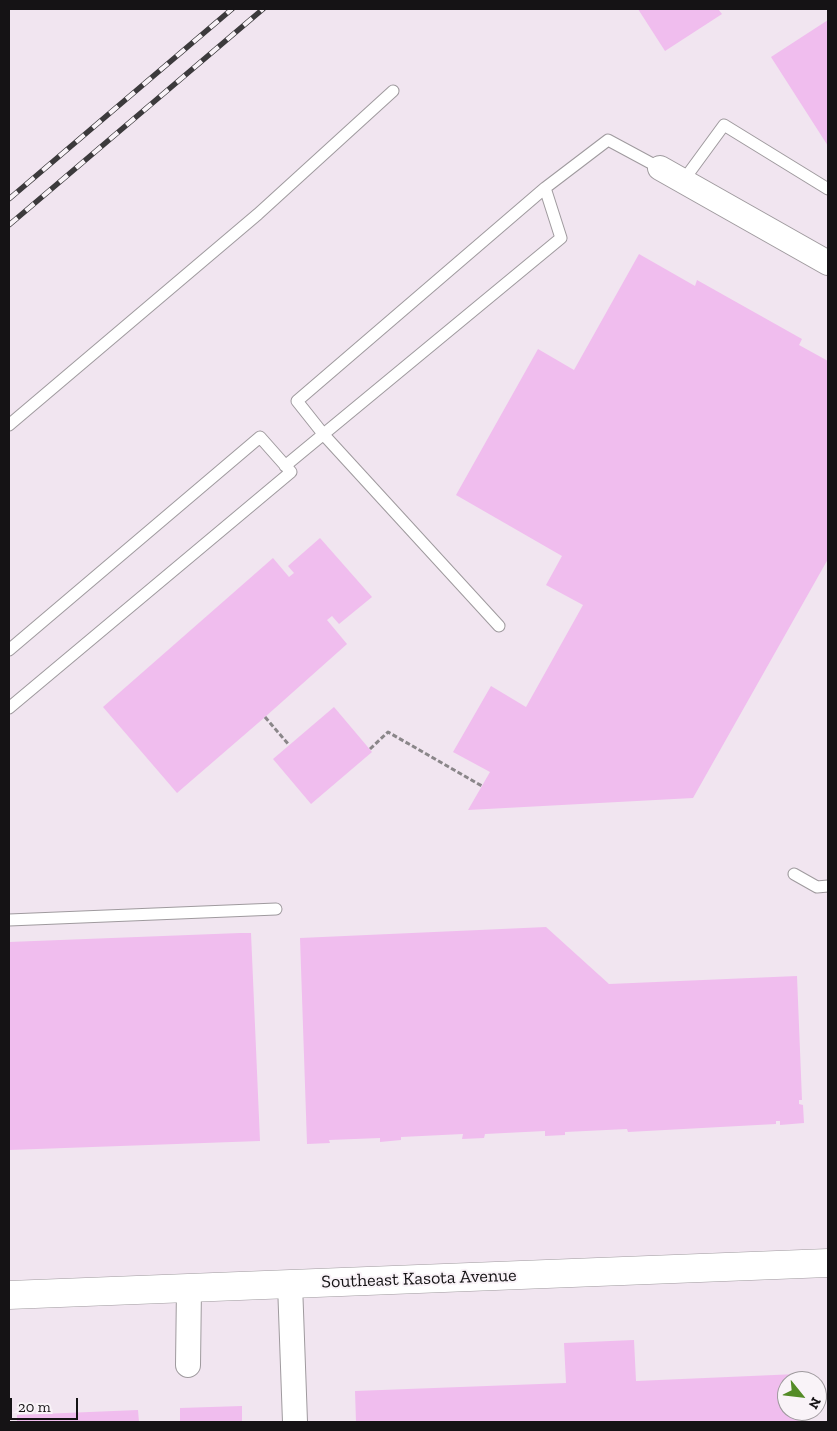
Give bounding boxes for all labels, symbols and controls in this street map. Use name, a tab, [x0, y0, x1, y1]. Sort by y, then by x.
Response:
street label: Southeast Kasota Avenue	[321, 1265, 517, 1293]
north arrow	[777, 1371, 827, 1421]
scale bar	[12, 1388, 80, 1420]
text: N	[805, 1394, 825, 1412]
text: 20 m	[18, 1398, 51, 1416]

